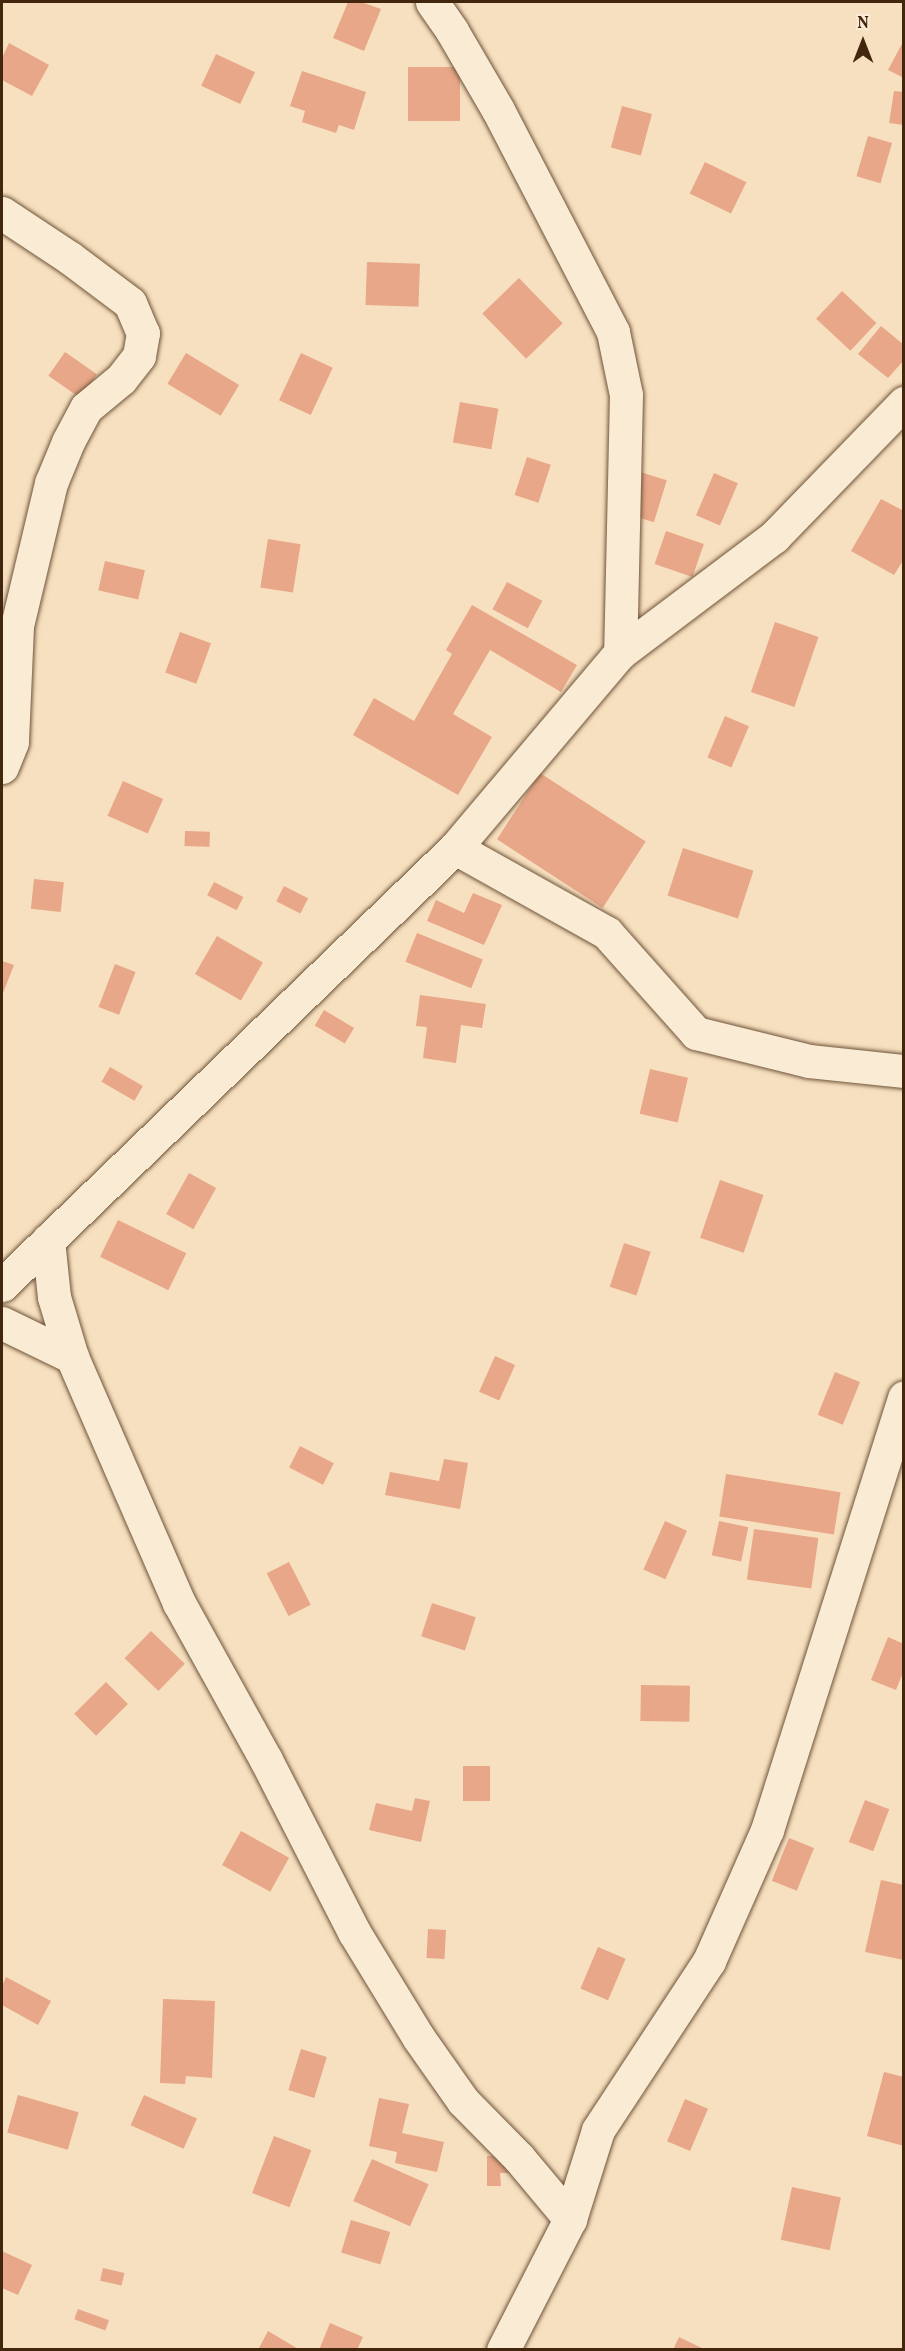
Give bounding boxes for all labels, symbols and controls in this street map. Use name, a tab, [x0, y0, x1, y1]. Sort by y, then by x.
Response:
north arrow	[833, 12, 893, 72]
text: N	[857, 13, 869, 35]

